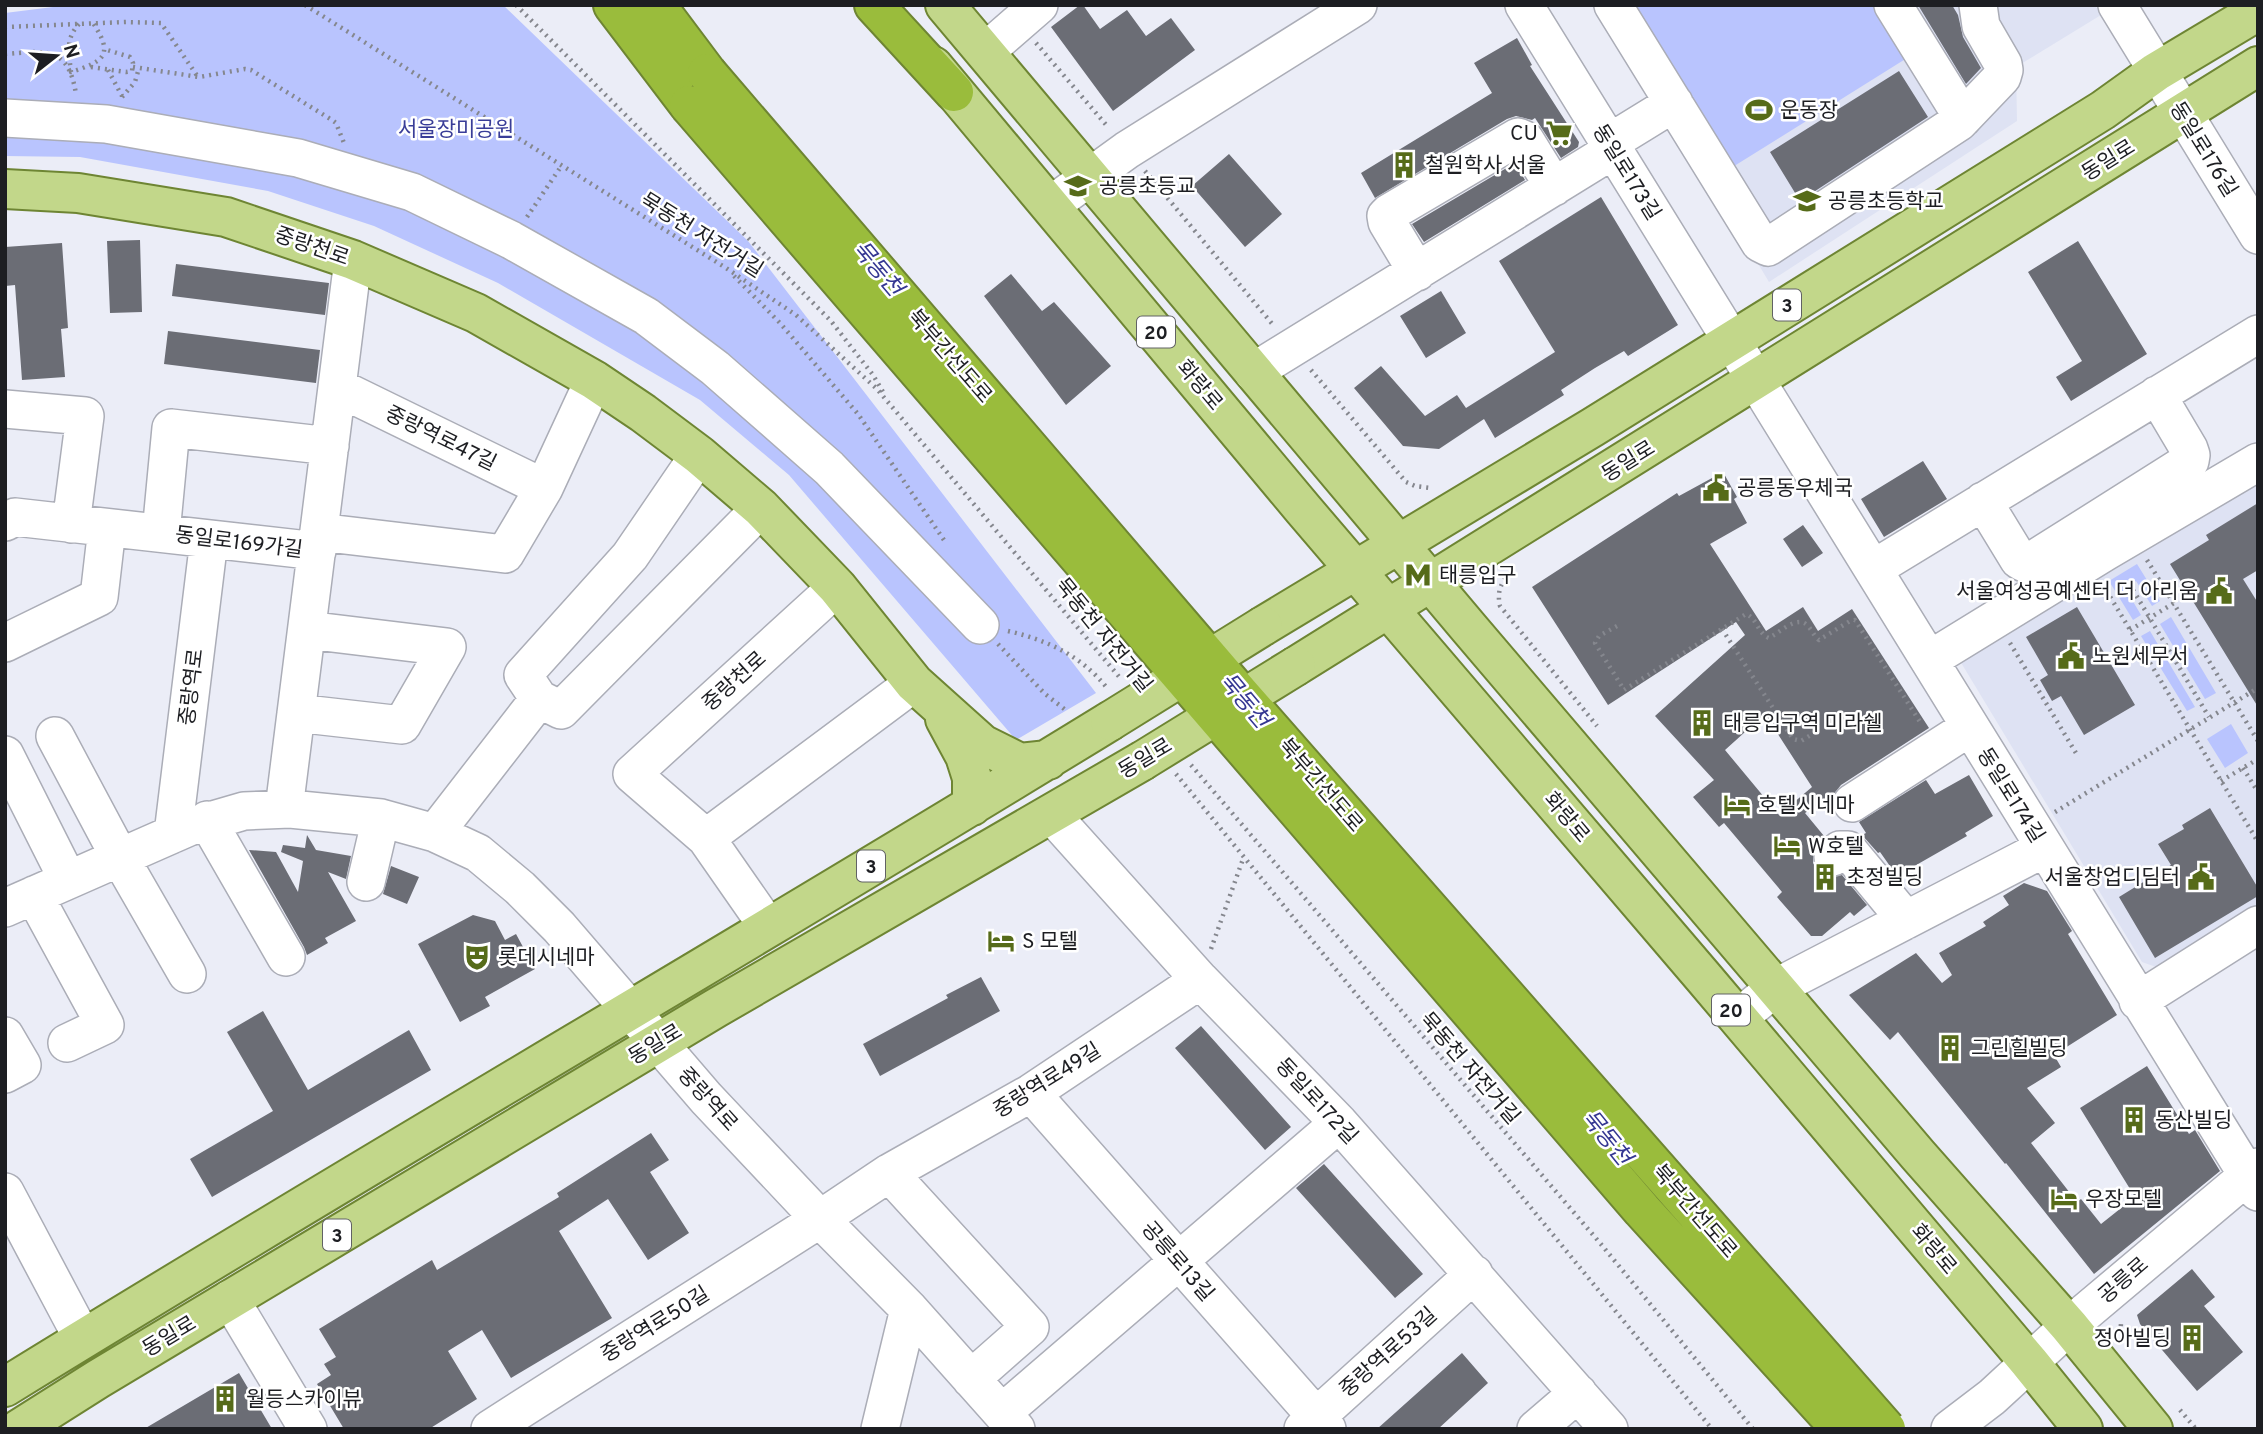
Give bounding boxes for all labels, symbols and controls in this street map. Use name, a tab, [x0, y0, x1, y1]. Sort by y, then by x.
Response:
north arrow	[21, 21, 91, 91]
text: N	[57, 42, 84, 62]
sports icon: 운동장	[1744, 95, 1774, 125]
street label: 동일로176길	[2163, 97, 2243, 203]
place label: 운동장	[1780, 98, 1838, 125]
park label: 서울장미공원	[398, 117, 514, 144]
supermarket icon: CU	[1544, 118, 1574, 148]
street label: 동일로173길	[1586, 120, 1666, 226]
place label: CU	[1510, 121, 1538, 148]
street label: 동일로	[2077, 134, 2141, 188]
building icon: 철원학사 서울	[1389, 150, 1419, 180]
place label: 철원학사 서울	[1425, 153, 1546, 180]
school or university icon: 공릉초등교	[1063, 171, 1093, 201]
place label: 공릉초등교	[1099, 174, 1196, 201]
school or university icon: 공릉초등학교	[1792, 186, 1822, 216]
street label: 묵동천 자전거길	[635, 188, 768, 285]
place label: 공릉초등학교	[1828, 189, 1944, 216]
street label: 중랑천로	[271, 222, 352, 273]
water label: 묵동천	[845, 236, 909, 305]
road number: 3	[1773, 290, 1801, 320]
street label: 북부간선도로	[901, 304, 997, 410]
road number: 20	[1137, 316, 1175, 348]
street label: 화랑로	[1170, 355, 1228, 417]
street label: 중랑역로47길	[380, 401, 500, 478]
street label: 동일로	[1597, 435, 1661, 489]
public building icon: 공릉동우체국	[1701, 473, 1731, 503]
place label: 공릉동우체국	[1737, 476, 1853, 503]
street label: 동일로169가길	[173, 522, 304, 565]
metro station icon: 태릉입구	[1403, 560, 1433, 590]
place label: 태릉입구	[1439, 563, 1516, 590]
street label: 묵동천 자전거길	[1048, 573, 1157, 699]
public building icon: 서울여성공예센터 더 아리움	[2204, 576, 2234, 606]
place label: 서울여성공예센터 더 아리움	[1956, 579, 2198, 606]
public building icon: 노원세무서	[2056, 641, 2086, 671]
place label: 노원세무서	[2092, 644, 2189, 671]
street label: 중랑천로	[697, 646, 773, 718]
street label: 중랑역로	[174, 647, 211, 727]
water label: 묵동천	[1212, 668, 1276, 737]
building icon: 태릉입구역 미라쉘	[1687, 708, 1717, 738]
place label: 태릉입구역 미라쉘	[1723, 711, 1883, 738]
street label: 동일로	[1114, 733, 1178, 786]
street label: 북부간선도로	[1272, 733, 1368, 839]
street label: 동일로174길	[1970, 743, 2050, 848]
street label: 화랑로	[1537, 787, 1595, 849]
hotel icon: 호텔시네마	[1722, 790, 1752, 820]
place label: 호텔시네마	[1758, 793, 1855, 820]
hotel icon: W호텔	[1772, 831, 1802, 861]
place label: W호텔	[1808, 834, 1864, 861]
road number: 3	[857, 850, 885, 881]
building icon: 초정빌딩	[1810, 862, 1840, 892]
public building icon: 서울창업디딤터	[2186, 862, 2216, 892]
place label: 초정빌딩	[1846, 865, 1923, 892]
place label: 서울창업디딤터	[2045, 865, 2180, 892]
hotel icon: S 모텔	[986, 926, 1016, 956]
place label: S 모텔	[1022, 929, 1078, 956]
theatre icon: 롯데시네마	[462, 942, 492, 972]
place label: 롯데시네마	[498, 945, 595, 972]
road number: 20	[1712, 994, 1750, 1026]
street label: 묵동천 자전거길	[1413, 1007, 1525, 1131]
street label: 동일로	[624, 1019, 688, 1072]
building icon: 그린힐빌딩	[1935, 1033, 1965, 1063]
place label: 그린힐빌딩	[1971, 1036, 2068, 1063]
street label: 중랑역로49길	[989, 1038, 1107, 1125]
street label: 동일로172길	[1269, 1053, 1363, 1151]
street label: 중랑역로	[671, 1062, 743, 1138]
water label: 묵동천	[1574, 1105, 1638, 1175]
building icon: 동산빌딩	[2119, 1105, 2149, 1135]
place label: 동산빌딩	[2155, 1108, 2232, 1135]
street label: 북부간선도로	[1646, 1159, 1742, 1265]
hotel icon: 우장모텔	[2049, 1184, 2079, 1214]
place label: 우장모텔	[2085, 1187, 2162, 1214]
street label: 공릉로13길	[1135, 1216, 1219, 1308]
road number: 3	[323, 1219, 351, 1250]
street label: 화랑로	[1904, 1219, 1962, 1281]
street label: 공릉로	[2093, 1252, 2155, 1310]
street label: 중랑역로50길	[596, 1281, 715, 1369]
street label: 중랑역로53길	[1335, 1302, 1443, 1404]
street label: 동일로	[138, 1311, 202, 1364]
building icon: 정아빌딩	[2177, 1323, 2207, 1353]
place label: 정아빌딩	[2094, 1326, 2171, 1353]
building icon: 월등스카이뷰	[210, 1384, 240, 1414]
place label: 월등스카이뷰	[246, 1387, 362, 1414]

